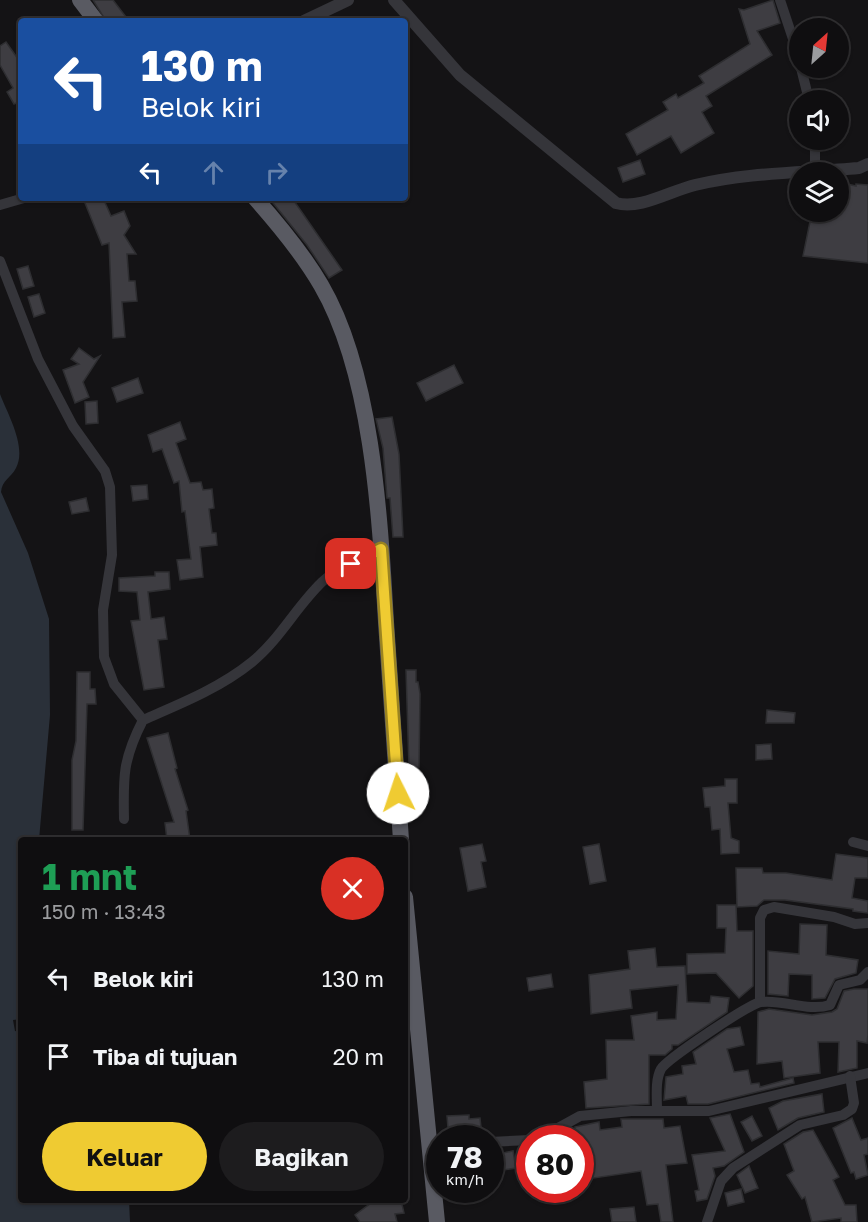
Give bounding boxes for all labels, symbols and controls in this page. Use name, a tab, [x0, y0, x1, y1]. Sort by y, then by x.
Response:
north arrow	[789, 18, 849, 78]
map controls	[789, 18, 849, 222]
text: 130 m	[141, 40, 263, 90]
icon: left	[42, 42, 120, 120]
button: sound	[789, 90, 849, 150]
text: Belok kiri	[141, 91, 262, 123]
icon: left	[134, 156, 167, 189]
icon: ahead	[197, 156, 230, 189]
icon: right	[260, 156, 293, 189]
button: layers	[789, 162, 849, 222]
pin	[325, 538, 376, 589]
icon: arrive	[334, 547, 367, 580]
position arrow	[366, 761, 430, 825]
text: 1 mnt	[42, 855, 137, 898]
button: close	[321, 857, 384, 920]
text: 150 m · 13:43	[42, 899, 166, 923]
icon: left	[42, 962, 75, 995]
text: Belok kiri	[93, 965, 194, 992]
text: 130 m	[322, 965, 384, 992]
icon: arrive	[42, 1040, 75, 1073]
text: Tiba di tujuan	[93, 1043, 237, 1070]
text: 20 m	[333, 1043, 384, 1070]
button: Keluar	[42, 1122, 207, 1191]
button: Bagikan	[219, 1122, 384, 1191]
speed limit sign: 80	[516, 1125, 594, 1203]
text: 78	[447, 1139, 483, 1175]
text: km/h	[446, 1170, 484, 1188]

